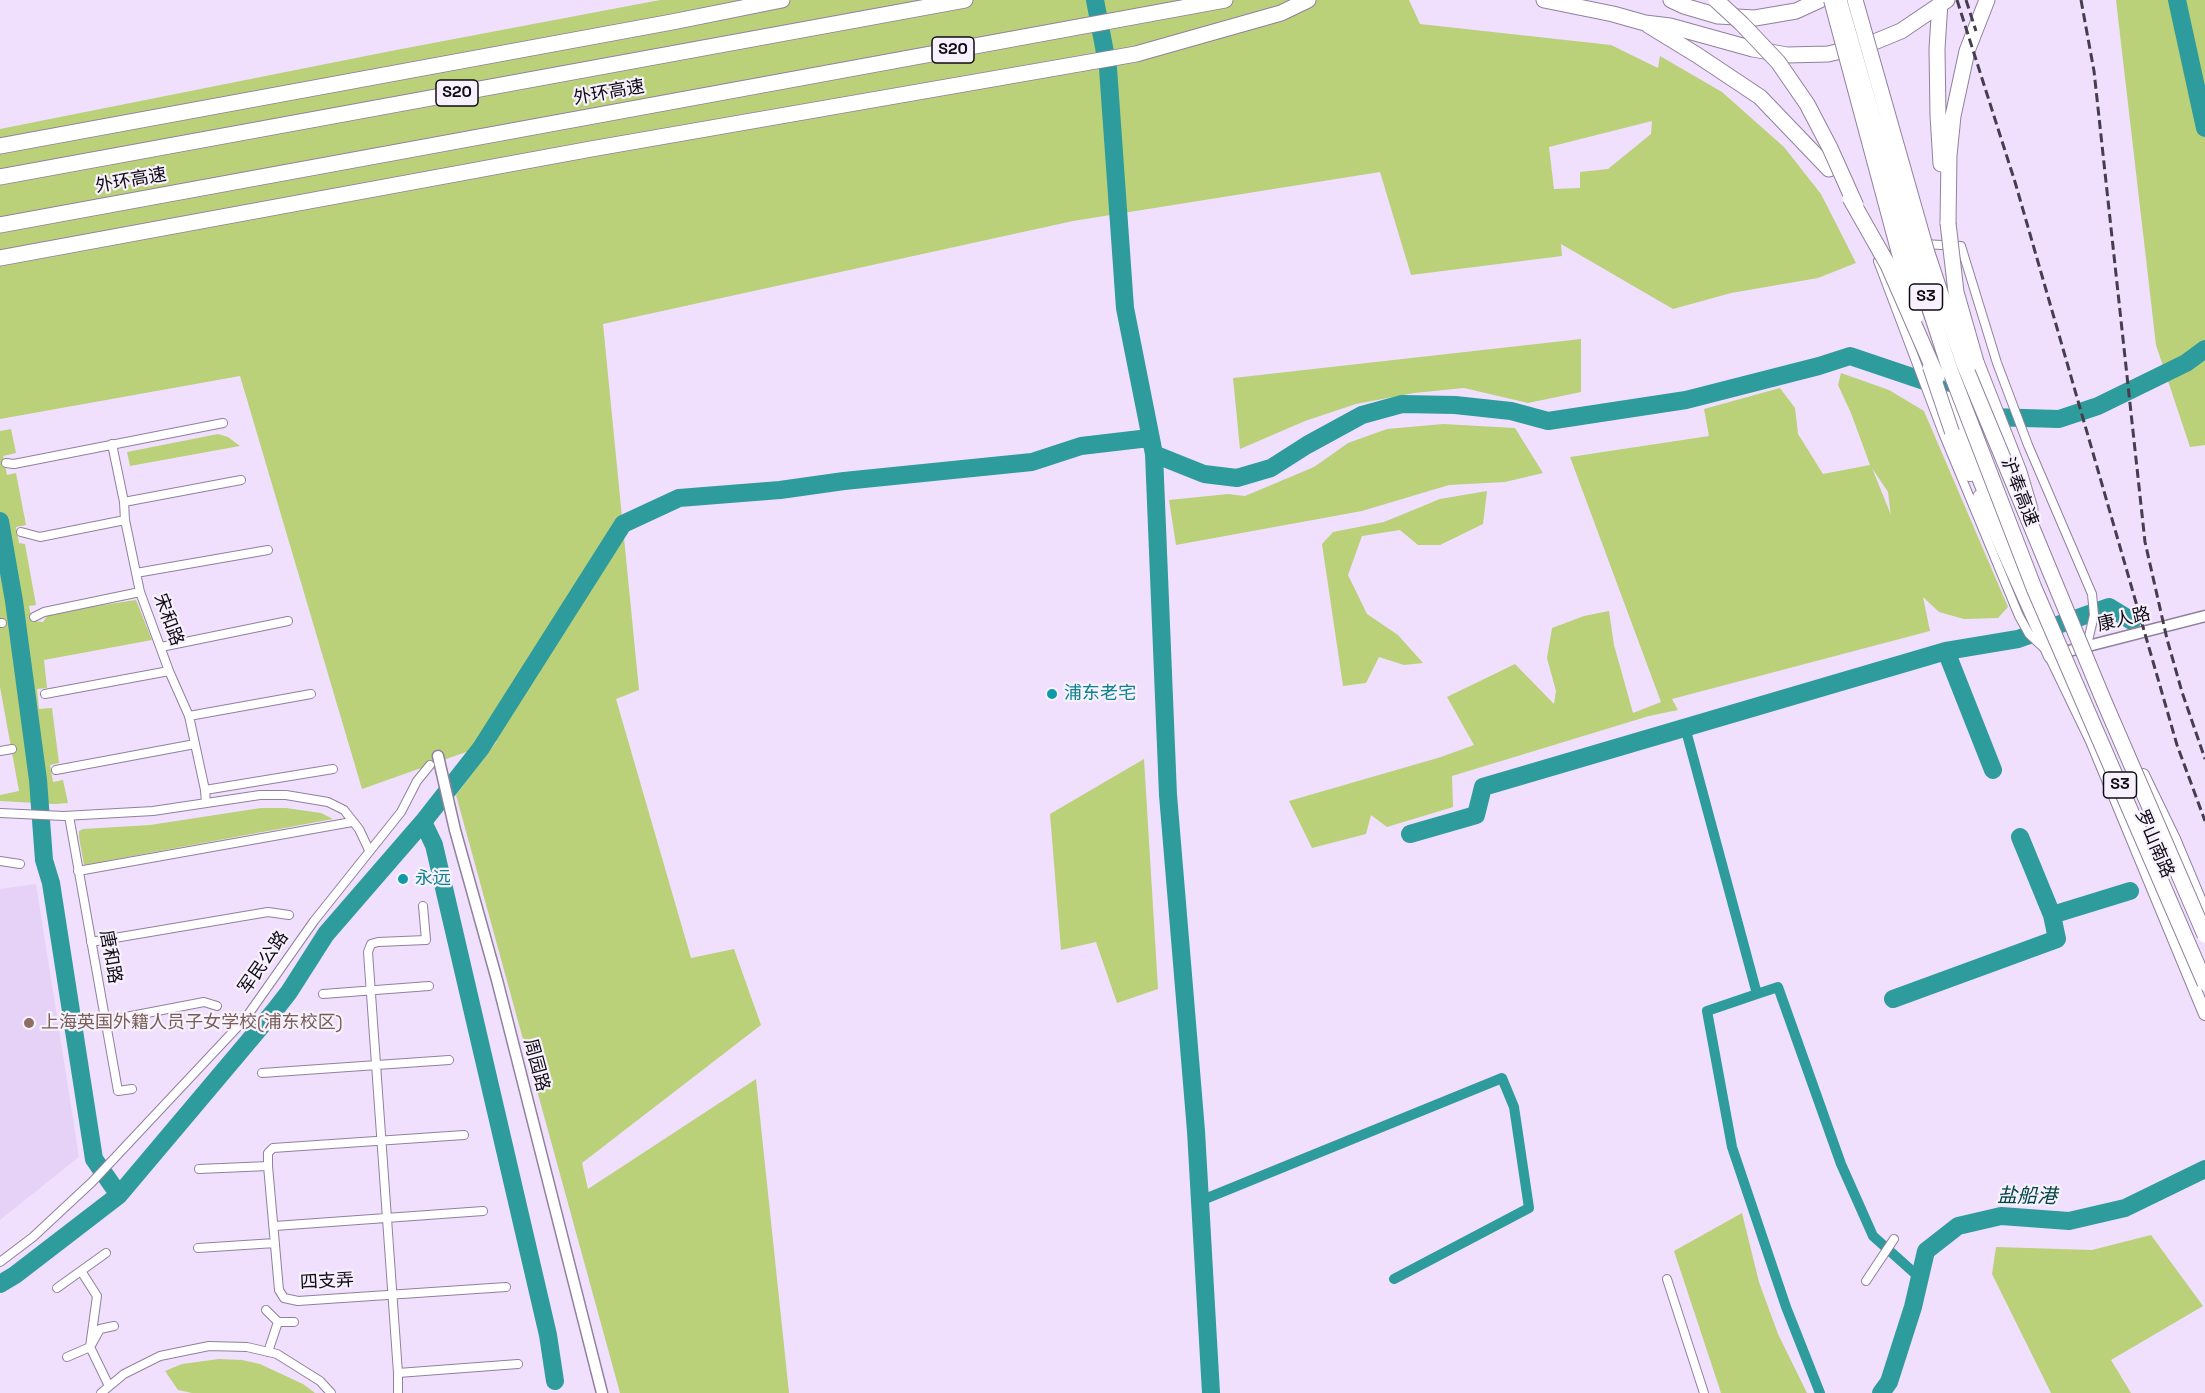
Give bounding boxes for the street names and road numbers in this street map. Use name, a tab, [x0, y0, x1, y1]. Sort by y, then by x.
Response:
road number: S20	[932, 37, 974, 63]
street label: 外环高速	[572, 76, 646, 110]
road number: S20	[436, 80, 478, 106]
street label: 外环高速	[94, 164, 168, 198]
road number: S3	[1910, 284, 1942, 310]
street label: 沪奉高速	[1996, 455, 2042, 529]
street label: 宋和路	[149, 591, 187, 649]
street label: 康人路	[2095, 603, 2153, 637]
road number: S3	[2104, 772, 2136, 798]
street label: 罗山南路	[2130, 807, 2178, 881]
street label: 军民公路	[235, 927, 293, 999]
street label: 唐和路	[95, 929, 125, 985]
street label: 周园路	[519, 1036, 553, 1094]
street label: 四支弄	[299, 1270, 355, 1294]

